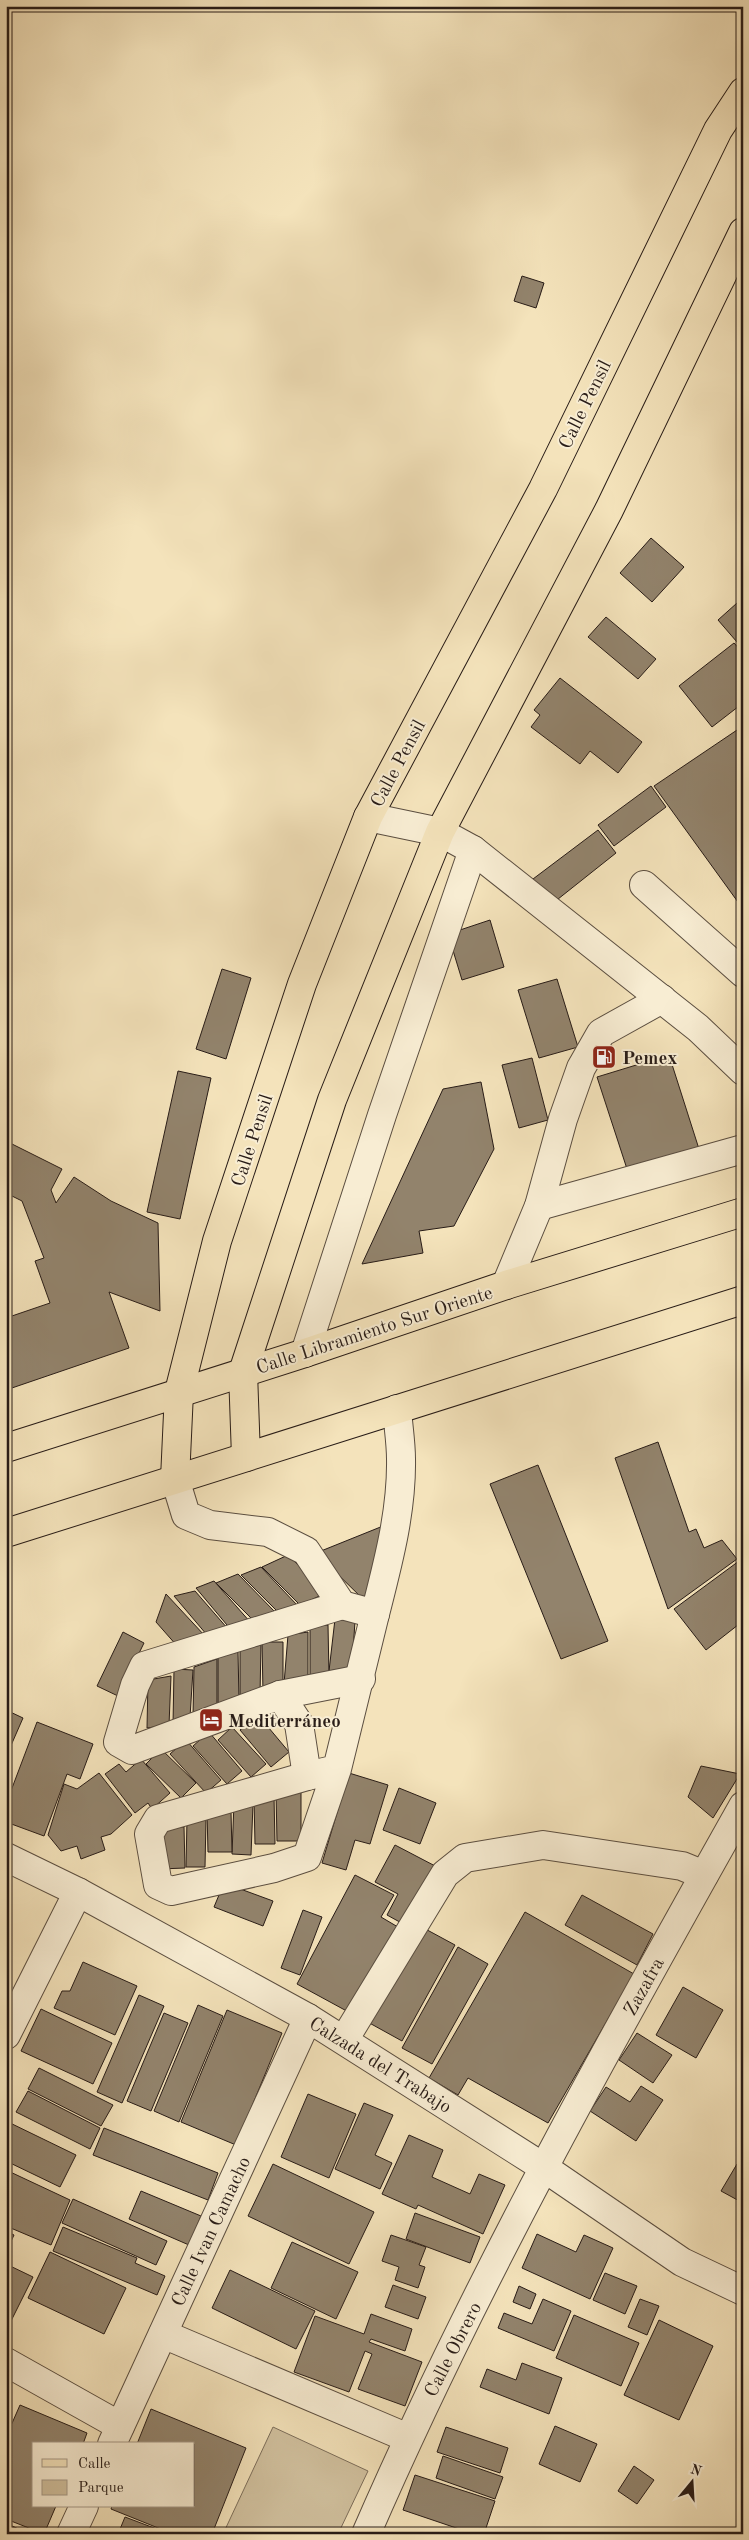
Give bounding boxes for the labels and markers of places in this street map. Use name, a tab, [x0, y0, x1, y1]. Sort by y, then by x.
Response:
fuel station icon: Pemex	[591, 1044, 617, 1070]
place label: Pemex	[622, 1050, 677, 1069]
hotel icon: Mediterráneo	[198, 1707, 224, 1733]
place label: Mediterráneo	[228, 1713, 341, 1732]

